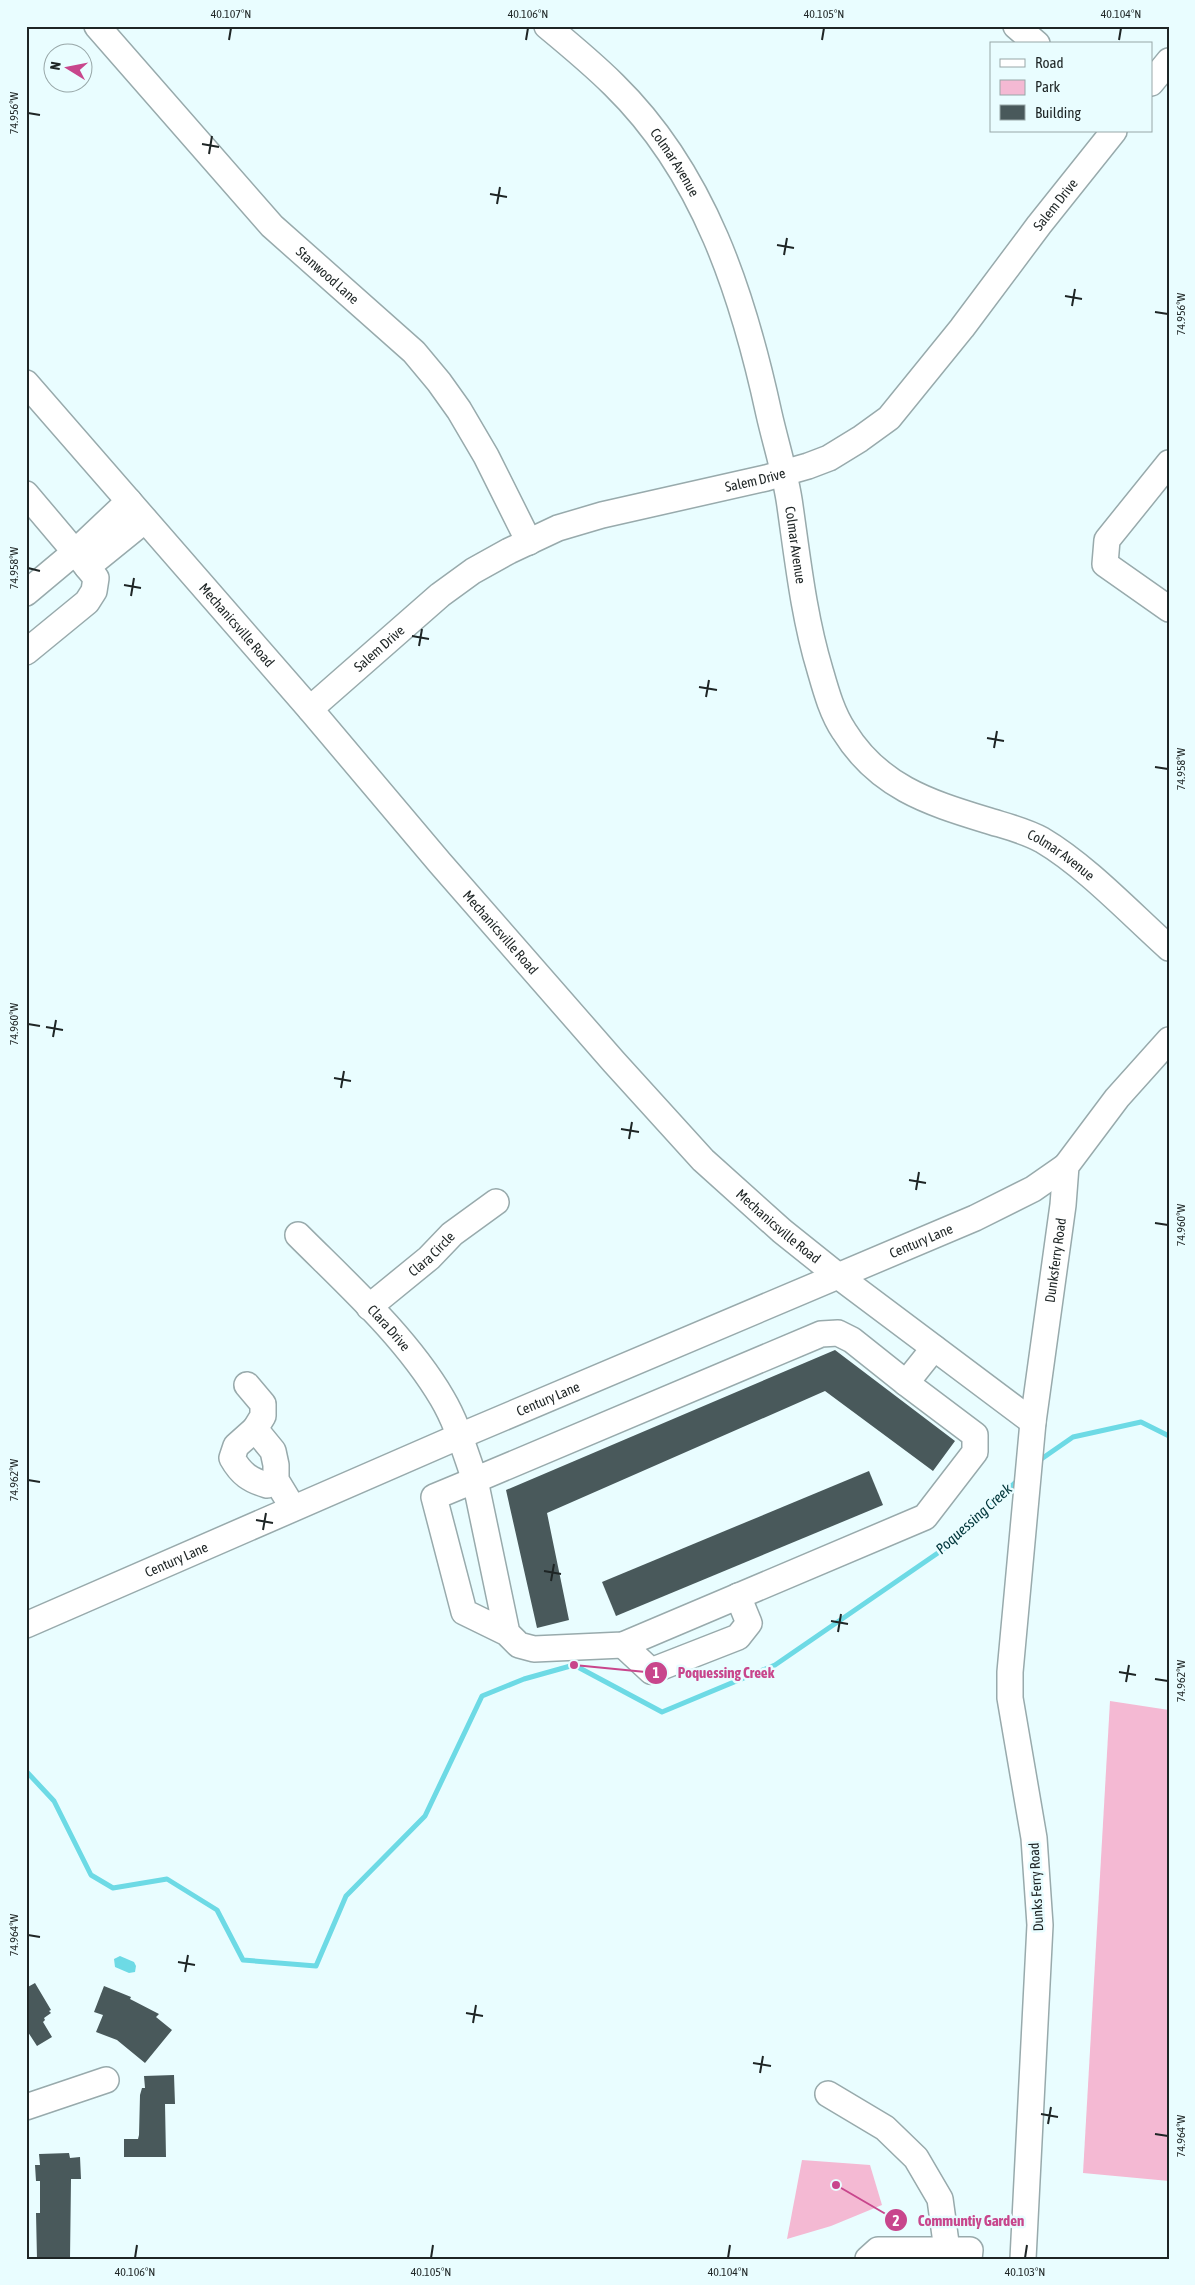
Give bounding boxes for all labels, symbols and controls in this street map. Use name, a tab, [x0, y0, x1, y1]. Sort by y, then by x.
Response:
text: 40.107°N	[211, 7, 251, 21]
text: 40.106°N	[508, 7, 548, 21]
text: 40.105°N	[804, 7, 844, 21]
text: 40.104°N	[1101, 7, 1141, 21]
north arrow	[42, 42, 92, 92]
legend	[990, 42, 1152, 132]
text: Road	[1035, 54, 1064, 71]
text: N	[47, 60, 64, 71]
text: Park	[1035, 78, 1060, 95]
text: 74.956°W	[7, 92, 21, 134]
text: Building	[1035, 104, 1081, 121]
street label: Colmar Avenue	[647, 125, 702, 199]
street label: Salem Drive	[1030, 175, 1081, 233]
street label: Stanwood Lane	[293, 243, 362, 307]
text: 74.956°W	[1174, 293, 1188, 335]
street label: Salem Drive	[723, 465, 787, 495]
street label: Colmar Avenue	[782, 505, 809, 585]
text: 74.958°W	[7, 547, 21, 589]
street label: Mechanicsville Road	[196, 580, 278, 670]
street label: Salem Drive	[351, 622, 408, 675]
text: 74.958°W	[1174, 748, 1188, 790]
street label: Colmar Avenue	[1025, 826, 1098, 884]
street label: Mechanicsville Road	[460, 887, 541, 977]
text: 74.960°W	[7, 1003, 21, 1045]
street label: Mechanicsville Road	[733, 1186, 824, 1267]
text: 74.960°W	[1174, 1204, 1188, 1246]
street label: Dunksferry Road	[1042, 1217, 1069, 1304]
street label: Century Lane	[887, 1220, 955, 1261]
street label: Clara Circle	[405, 1228, 458, 1280]
street label: Clara Drive	[364, 1302, 414, 1354]
street label: Century Lane	[514, 1378, 582, 1419]
text: 74.962°W	[7, 1459, 21, 1501]
water label: Poquessing Creek	[932, 1480, 1016, 1557]
street label: Century Lane	[142, 1539, 210, 1580]
callout: Poquessing Creek	[643, 1658, 785, 1688]
text: 74.962°W	[1174, 1660, 1188, 1702]
text: 1	[652, 1664, 660, 1681]
text: Poquessing Creek	[678, 1664, 775, 1681]
street label: Dunks Ferry Road	[1026, 1842, 1046, 1932]
text: 74.964°W	[7, 1914, 21, 1956]
text: 74.964°W	[1174, 2115, 1188, 2157]
callout: Communtiy Garden	[883, 2205, 1035, 2235]
text: 2	[892, 2212, 900, 2229]
text: Communtiy Garden	[918, 2212, 1024, 2229]
text: 40.106°N	[115, 2265, 155, 2279]
text: 40.105°N	[411, 2265, 451, 2279]
text: 40.104°N	[708, 2265, 748, 2279]
text: 40.103°N	[1005, 2265, 1045, 2279]

